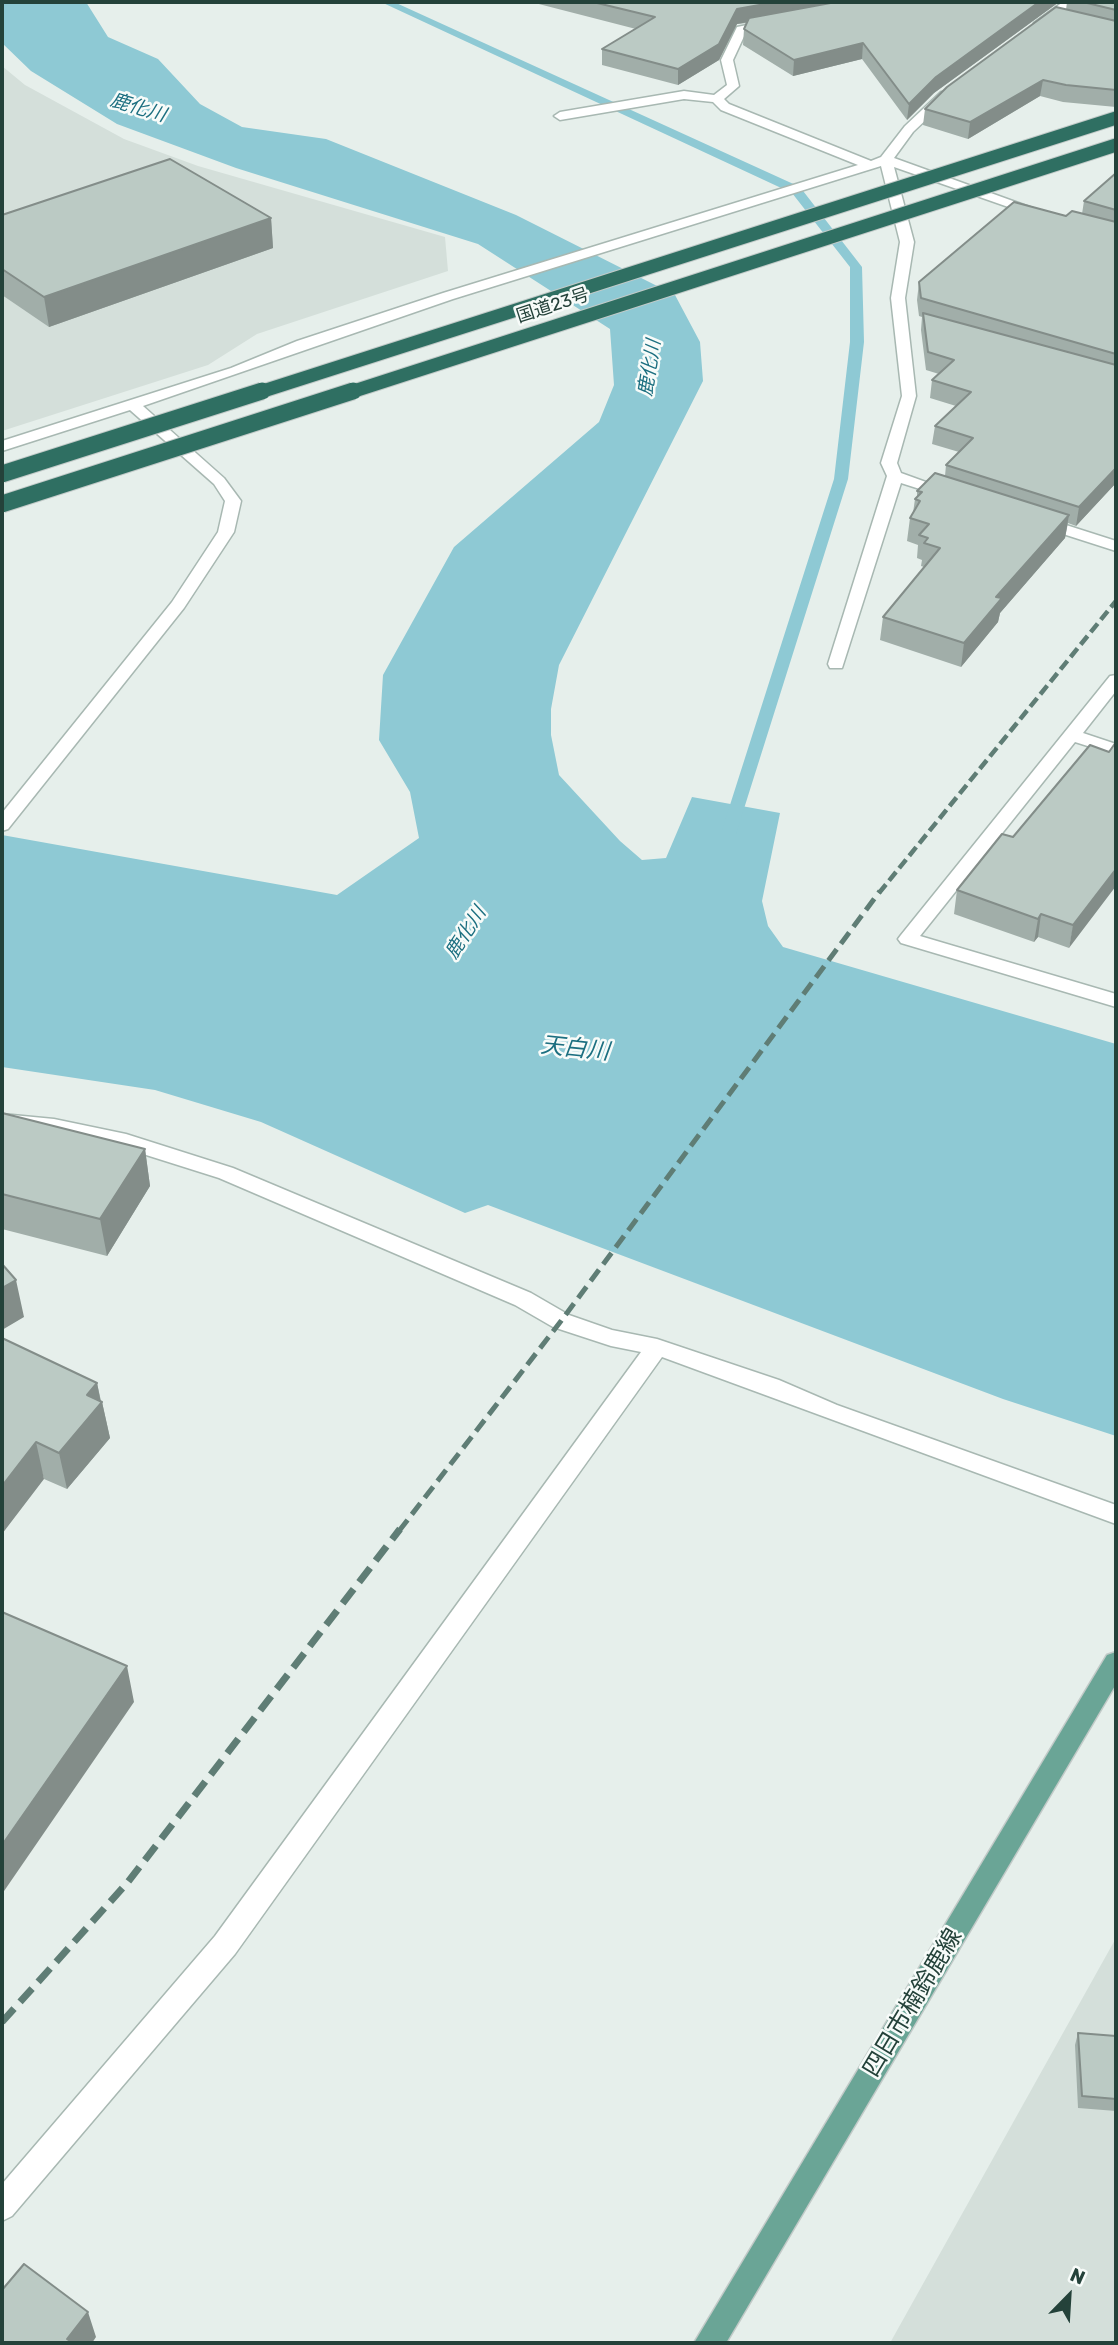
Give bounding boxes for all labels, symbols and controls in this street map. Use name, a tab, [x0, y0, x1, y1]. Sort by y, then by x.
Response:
water label: 鹿化川	[107, 89, 169, 127]
street label: 国道23号	[514, 284, 592, 328]
water label: 鹿化川	[634, 338, 666, 398]
water label: 鹿化川	[441, 903, 491, 963]
water label: 天白川	[539, 1032, 611, 1066]
street label: 四日市楠鈴鹿線	[857, 1924, 969, 2082]
north arrow	[1034, 2261, 1104, 2331]
text: N	[1067, 2263, 1089, 2290]

